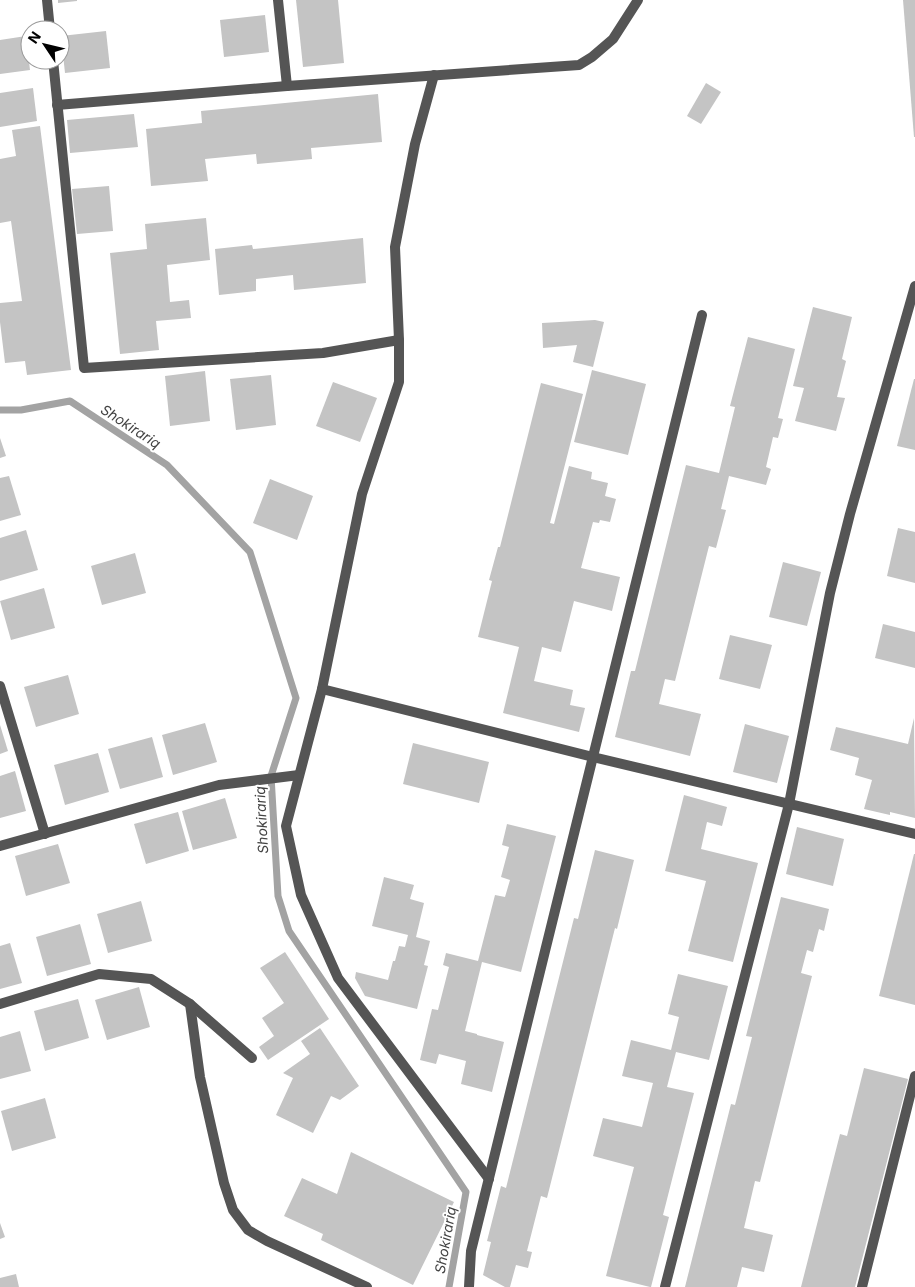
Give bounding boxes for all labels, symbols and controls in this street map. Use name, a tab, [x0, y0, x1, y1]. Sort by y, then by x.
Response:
north arrow	[20, 20, 70, 70]
text: N	[24, 28, 44, 47]
water label: Shokirariq	[98, 400, 164, 452]
water label: Shokirariq	[251, 785, 271, 854]
water label: Shokirariq	[431, 1205, 459, 1275]

